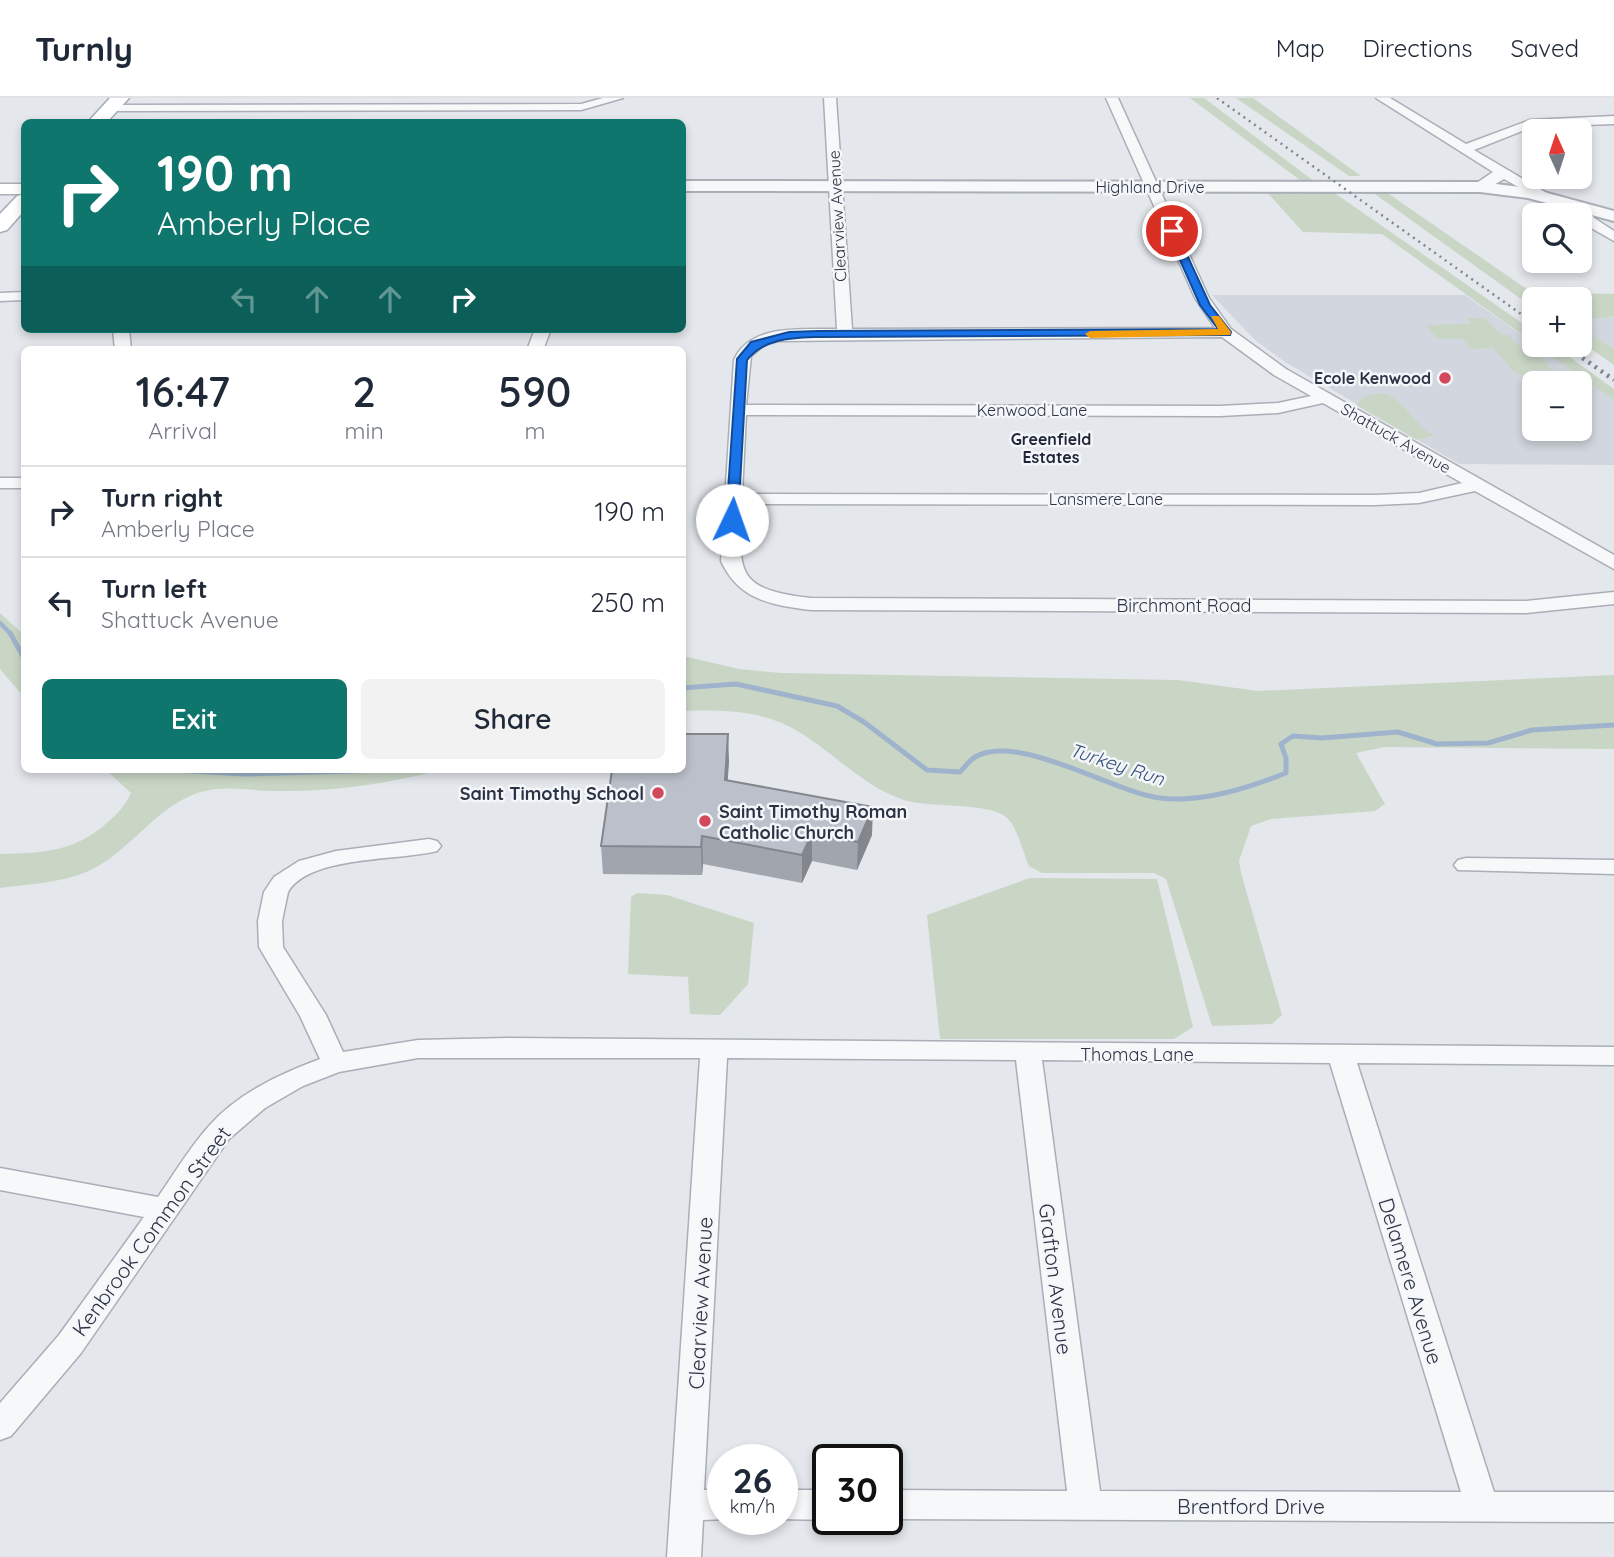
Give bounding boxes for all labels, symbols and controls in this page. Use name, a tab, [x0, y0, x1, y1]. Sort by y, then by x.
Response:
text: Turnly	[35, 28, 133, 69]
text: Map	[1276, 33, 1325, 63]
text: Directions	[1363, 33, 1473, 63]
text: Saved	[1511, 33, 1579, 63]
north arrow	[1522, 119, 1592, 189]
map controls	[1522, 119, 1592, 441]
text: 190 m	[157, 142, 293, 203]
icon: right	[42, 147, 133, 238]
street label: Clearview Avenue	[824, 150, 850, 282]
street label: Highland Drive	[1095, 177, 1205, 197]
pin	[1142, 201, 1202, 261]
text: Amberly Place	[157, 203, 371, 243]
button: search	[1522, 203, 1592, 273]
icon: arrive	[1153, 212, 1191, 250]
icon: left	[225, 280, 263, 318]
icon: ahead	[298, 280, 336, 318]
icon: ahead	[371, 280, 409, 318]
icon: right	[444, 280, 482, 318]
button: +	[1522, 287, 1592, 357]
text: 16:47	[136, 365, 230, 418]
text: 2	[352, 365, 376, 418]
text: 590	[498, 365, 571, 418]
place label: Ecole Kenwood	[1314, 368, 1431, 388]
marker: Ecole Kenwood	[1437, 370, 1453, 386]
button: −	[1522, 371, 1592, 441]
street label: Shattuck Avenue	[1337, 398, 1455, 478]
street label: Kenwood Lane	[977, 400, 1087, 420]
text: Arrival	[148, 416, 217, 445]
text: min	[345, 416, 384, 445]
text: m	[524, 416, 545, 445]
district label: Greenfield Estates	[1011, 429, 1091, 467]
text: Turn right	[101, 481, 223, 514]
position arrow	[695, 483, 769, 557]
street label: Lansmere Lane	[1049, 489, 1163, 509]
icon: right	[42, 493, 80, 531]
text: 190 m	[595, 495, 665, 528]
text: Amberly Place	[101, 514, 255, 543]
text: Turn left	[101, 572, 208, 605]
icon: left	[42, 584, 80, 622]
text: 250 m	[590, 586, 665, 619]
street label: Birchmont Road	[1116, 594, 1252, 617]
text: Shattuck Avenue	[101, 605, 279, 634]
button: Exit	[42, 679, 347, 759]
button: Share	[361, 679, 665, 759]
water label: Turkey Run	[1067, 737, 1168, 791]
place label: Saint Timothy School	[460, 782, 644, 805]
marker: Saint Timothy School	[650, 785, 666, 801]
place label: Saint Timothy Roman Catholic Church	[719, 800, 907, 844]
marker: Saint Timothy Roman Catholic Church	[697, 813, 713, 829]
street label: Thomas Lane	[1080, 1043, 1194, 1066]
street label: Kenbrook Common Street	[66, 1121, 236, 1341]
street label: Delamere Avenue	[1373, 1195, 1449, 1367]
street label: Grafton Avenue	[1034, 1202, 1078, 1356]
street label: Clearview Avenue	[682, 1216, 718, 1390]
speed limit sign: 30	[812, 1444, 903, 1535]
text: 26	[733, 1458, 772, 1502]
street label: Brentford Drive	[1177, 1493, 1325, 1519]
text: km/h	[730, 1495, 775, 1518]

